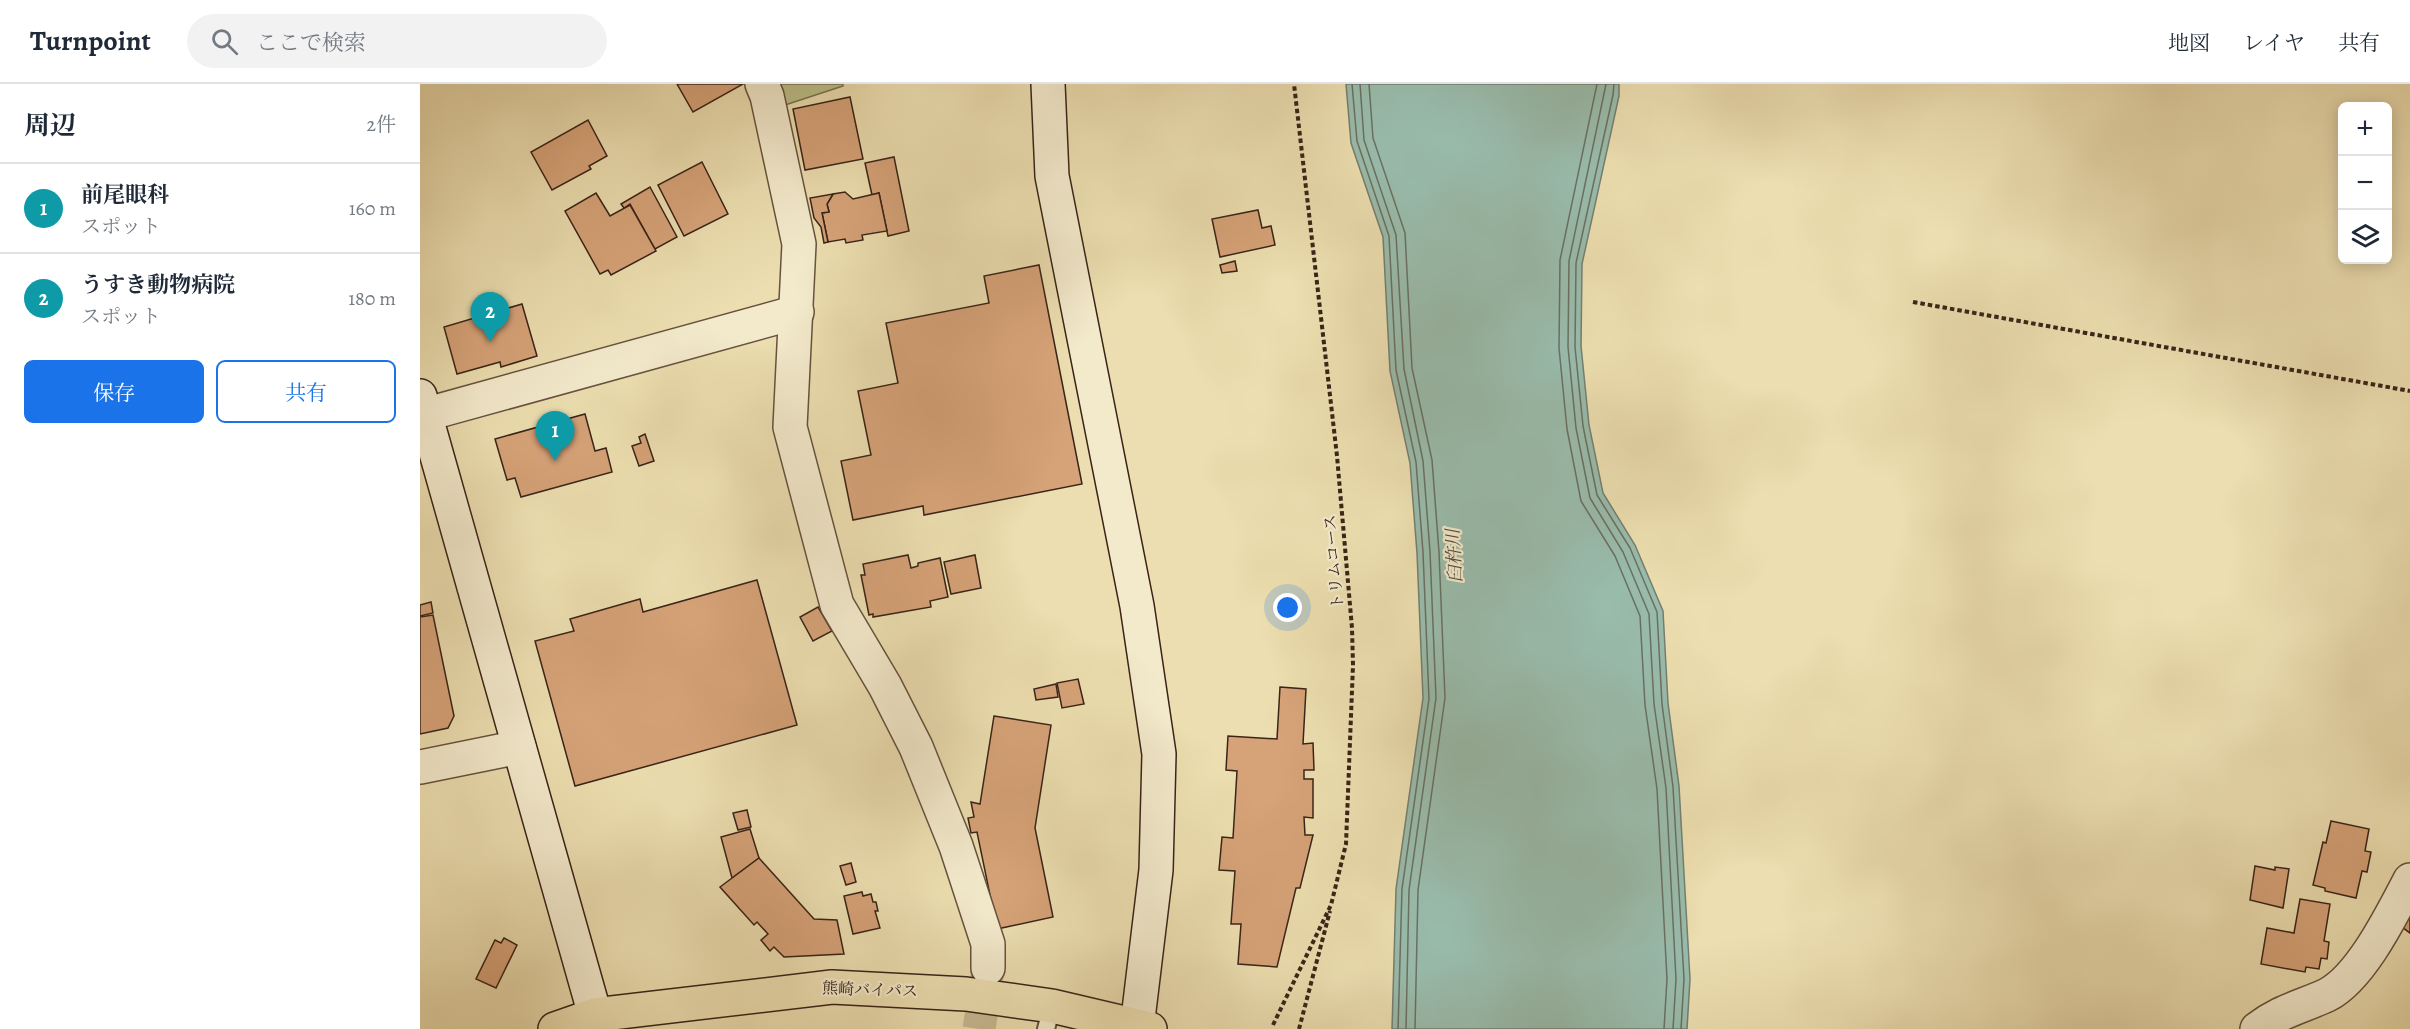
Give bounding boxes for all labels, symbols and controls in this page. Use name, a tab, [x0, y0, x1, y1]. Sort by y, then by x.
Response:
search box	[187, 14, 607, 68]
text: Turnpoint	[30, 22, 151, 60]
icon: search	[208, 25, 241, 58]
text: ここで検索	[256, 28, 366, 58]
text: 地図	[2168, 29, 2210, 57]
text: レイヤ	[2243, 29, 2305, 57]
text: 共有	[2338, 29, 2380, 57]
map controls	[2338, 102, 2392, 264]
button: +	[2338, 102, 2392, 156]
text: 周辺	[24, 108, 76, 143]
text: 2件	[367, 111, 396, 138]
button: −	[2338, 156, 2392, 210]
text: 前尾眼科	[81, 180, 169, 210]
text: 1	[40, 195, 47, 222]
text: 160 m	[349, 195, 396, 222]
button: layers	[2338, 210, 2392, 264]
text: スポット	[81, 213, 161, 240]
text: うすき動物病院	[81, 270, 235, 300]
text: 2	[39, 285, 48, 312]
text: 180 m	[348, 285, 396, 312]
pin: 2	[470, 292, 510, 342]
text: スポット	[81, 303, 161, 330]
button: 保存	[24, 360, 204, 423]
button: 共有	[216, 360, 396, 423]
pin: 1	[536, 412, 574, 461]
street label: トリムコース	[1319, 514, 1349, 610]
water label: 臼杵川	[1440, 526, 1467, 584]
your location	[1273, 593, 1302, 622]
street label: 熊崎バイパス	[822, 977, 918, 1003]

